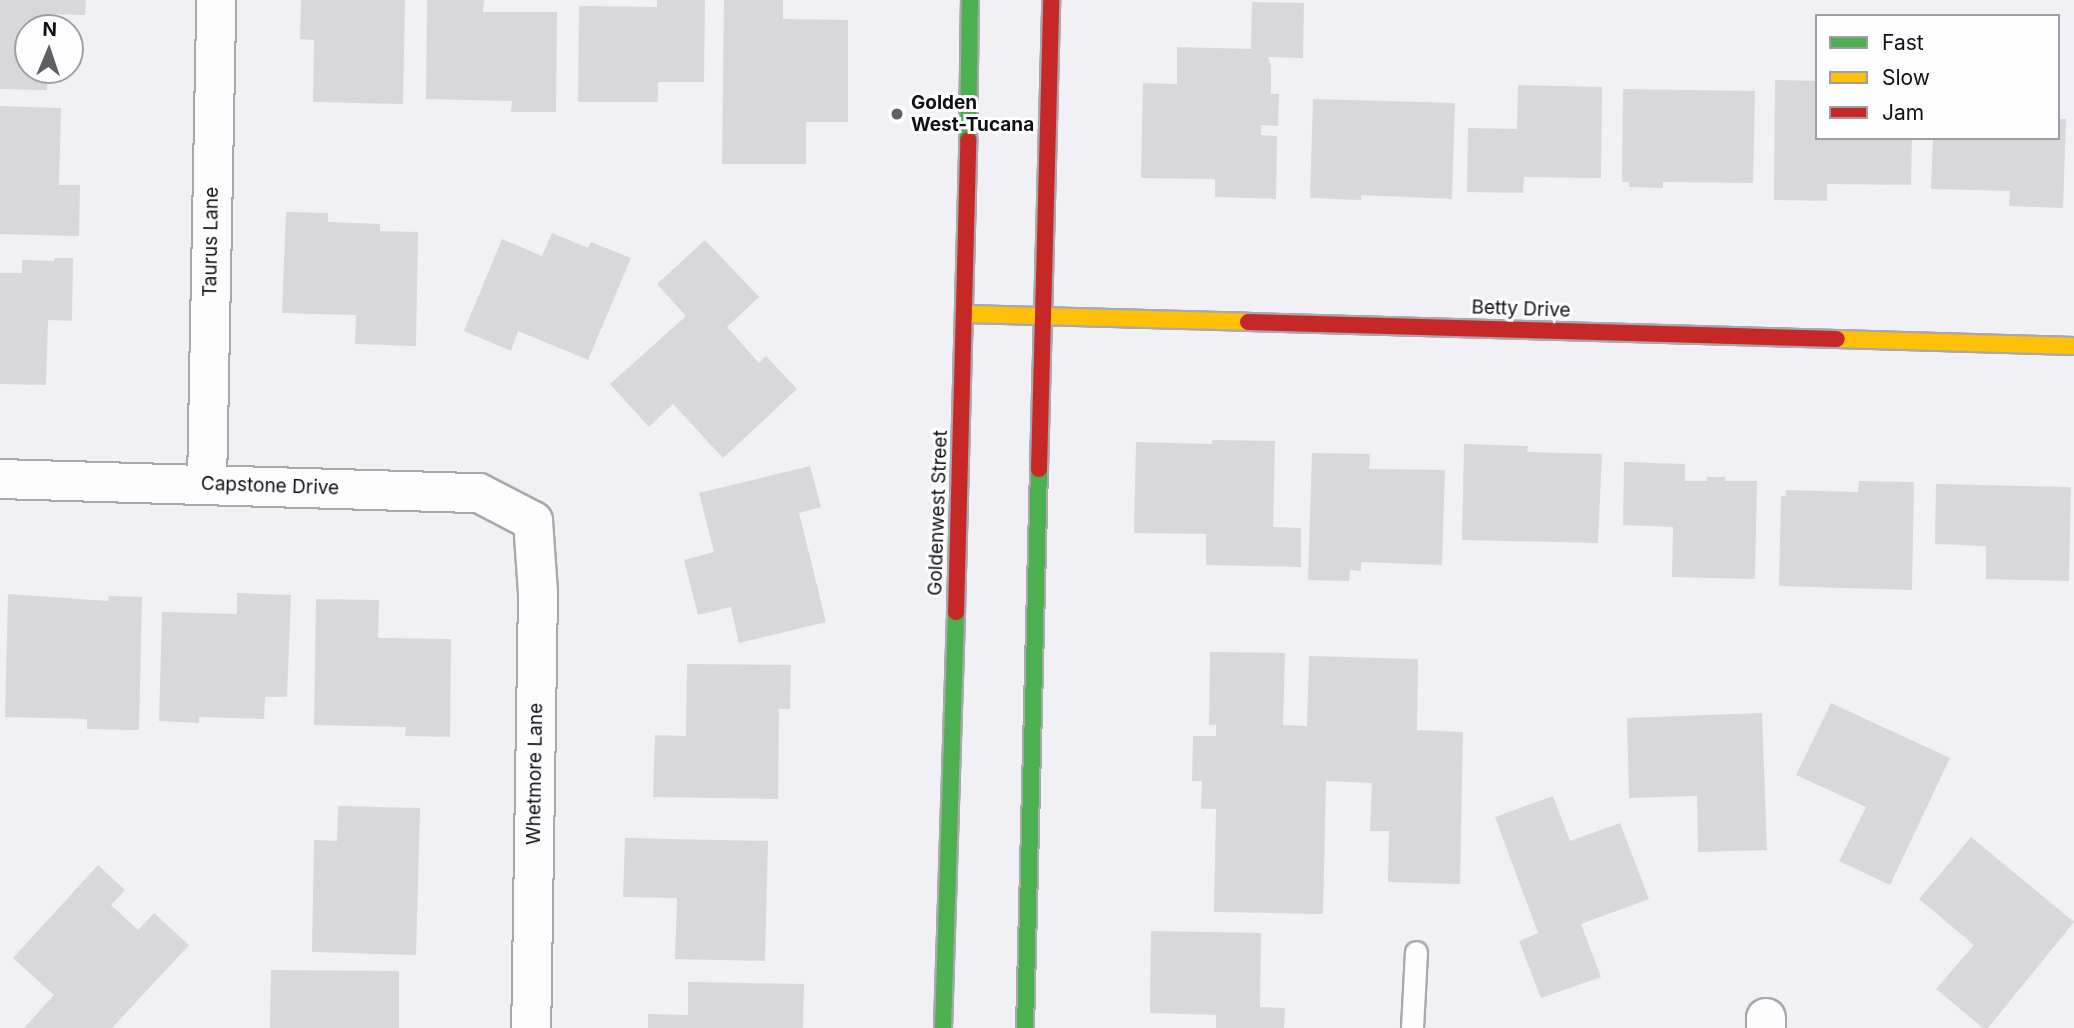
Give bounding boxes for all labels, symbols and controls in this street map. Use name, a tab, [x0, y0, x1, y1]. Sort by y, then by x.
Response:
north arrow	[14, 14, 84, 84]
legend	[1815, 14, 2060, 140]
text: N	[42, 18, 57, 41]
text: Fast	[1882, 30, 1924, 55]
text: Slow	[1882, 65, 1930, 90]
place label: Golden West-Tucana	[911, 92, 1034, 136]
text: Jam	[1882, 100, 1924, 125]
marker: Golden West-Tucana	[889, 106, 905, 122]
street label: Taurus Lane	[199, 187, 223, 297]
street label: Betty Drive	[1471, 296, 1571, 322]
street label: Goldenwest Street	[924, 430, 952, 596]
street label: Capstone Drive	[200, 472, 340, 500]
street label: Whetmore Lane	[522, 703, 548, 845]

